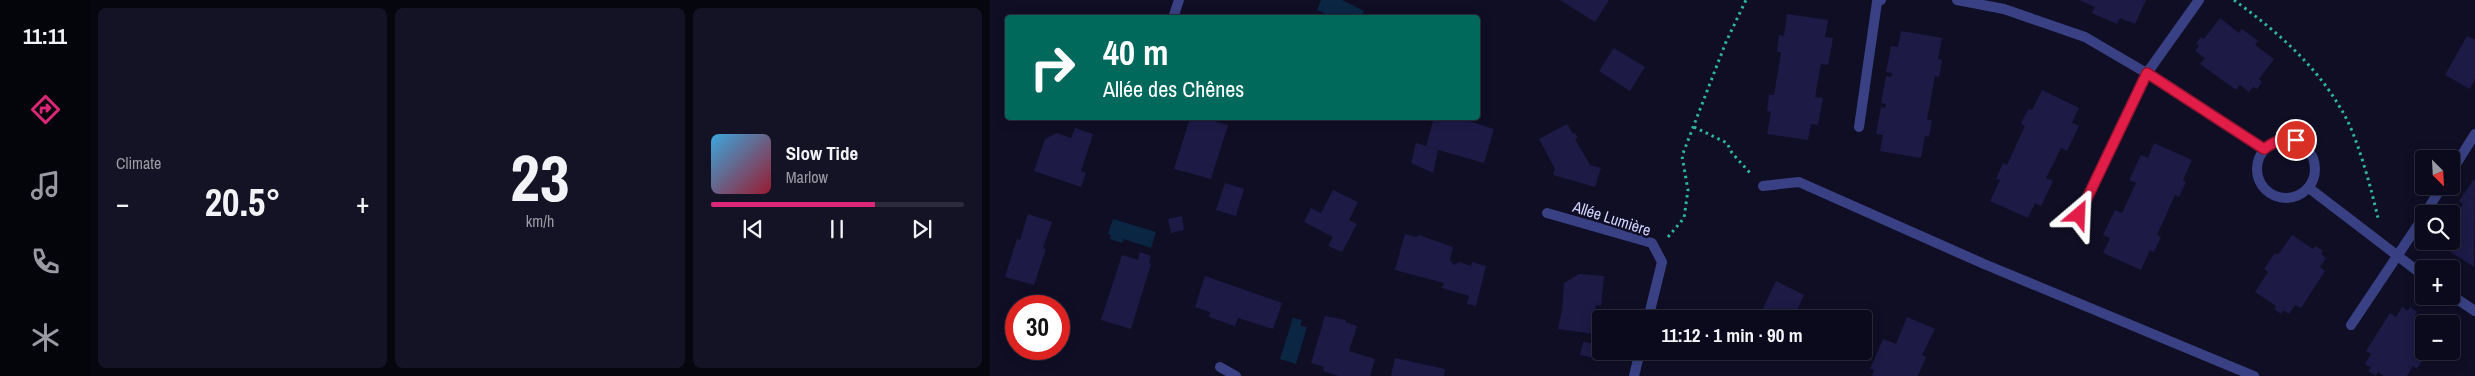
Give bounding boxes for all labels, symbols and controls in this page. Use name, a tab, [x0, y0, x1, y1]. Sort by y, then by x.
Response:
text: 11:11	[23, 21, 67, 51]
text: 40 m	[1103, 29, 1168, 76]
icon: right	[1020, 35, 1085, 100]
text: Allée des Chênes	[1103, 74, 1244, 104]
icon: directions	[28, 92, 63, 127]
pin	[2275, 119, 2317, 161]
icon: arrive	[2282, 126, 2310, 154]
text: 23	[510, 134, 570, 221]
text: Slow Tide	[786, 140, 858, 166]
north arrow	[2415, 150, 2460, 195]
map controls	[2415, 150, 2460, 360]
text: Climate	[116, 152, 161, 174]
text: Marlow	[786, 166, 828, 188]
icon: music	[28, 168, 63, 203]
text: 20.5°	[205, 177, 281, 228]
text: −	[116, 184, 129, 222]
text: +	[356, 184, 369, 222]
position arrow	[2052, 188, 2104, 240]
street label: Allée Lumière	[1569, 195, 1654, 241]
button: search	[2415, 205, 2460, 250]
text: km/h	[526, 210, 554, 232]
icon: previous	[739, 215, 767, 243]
icon: pause	[823, 215, 851, 243]
icon: next	[908, 215, 936, 243]
icon: phone	[28, 244, 63, 279]
button: +	[2415, 260, 2460, 305]
speed limit sign: 30	[1005, 295, 1070, 360]
button: −	[2415, 315, 2460, 360]
icon: climate	[28, 320, 63, 355]
text: 11:12 · 1 min · 90 m	[1661, 322, 1803, 348]

